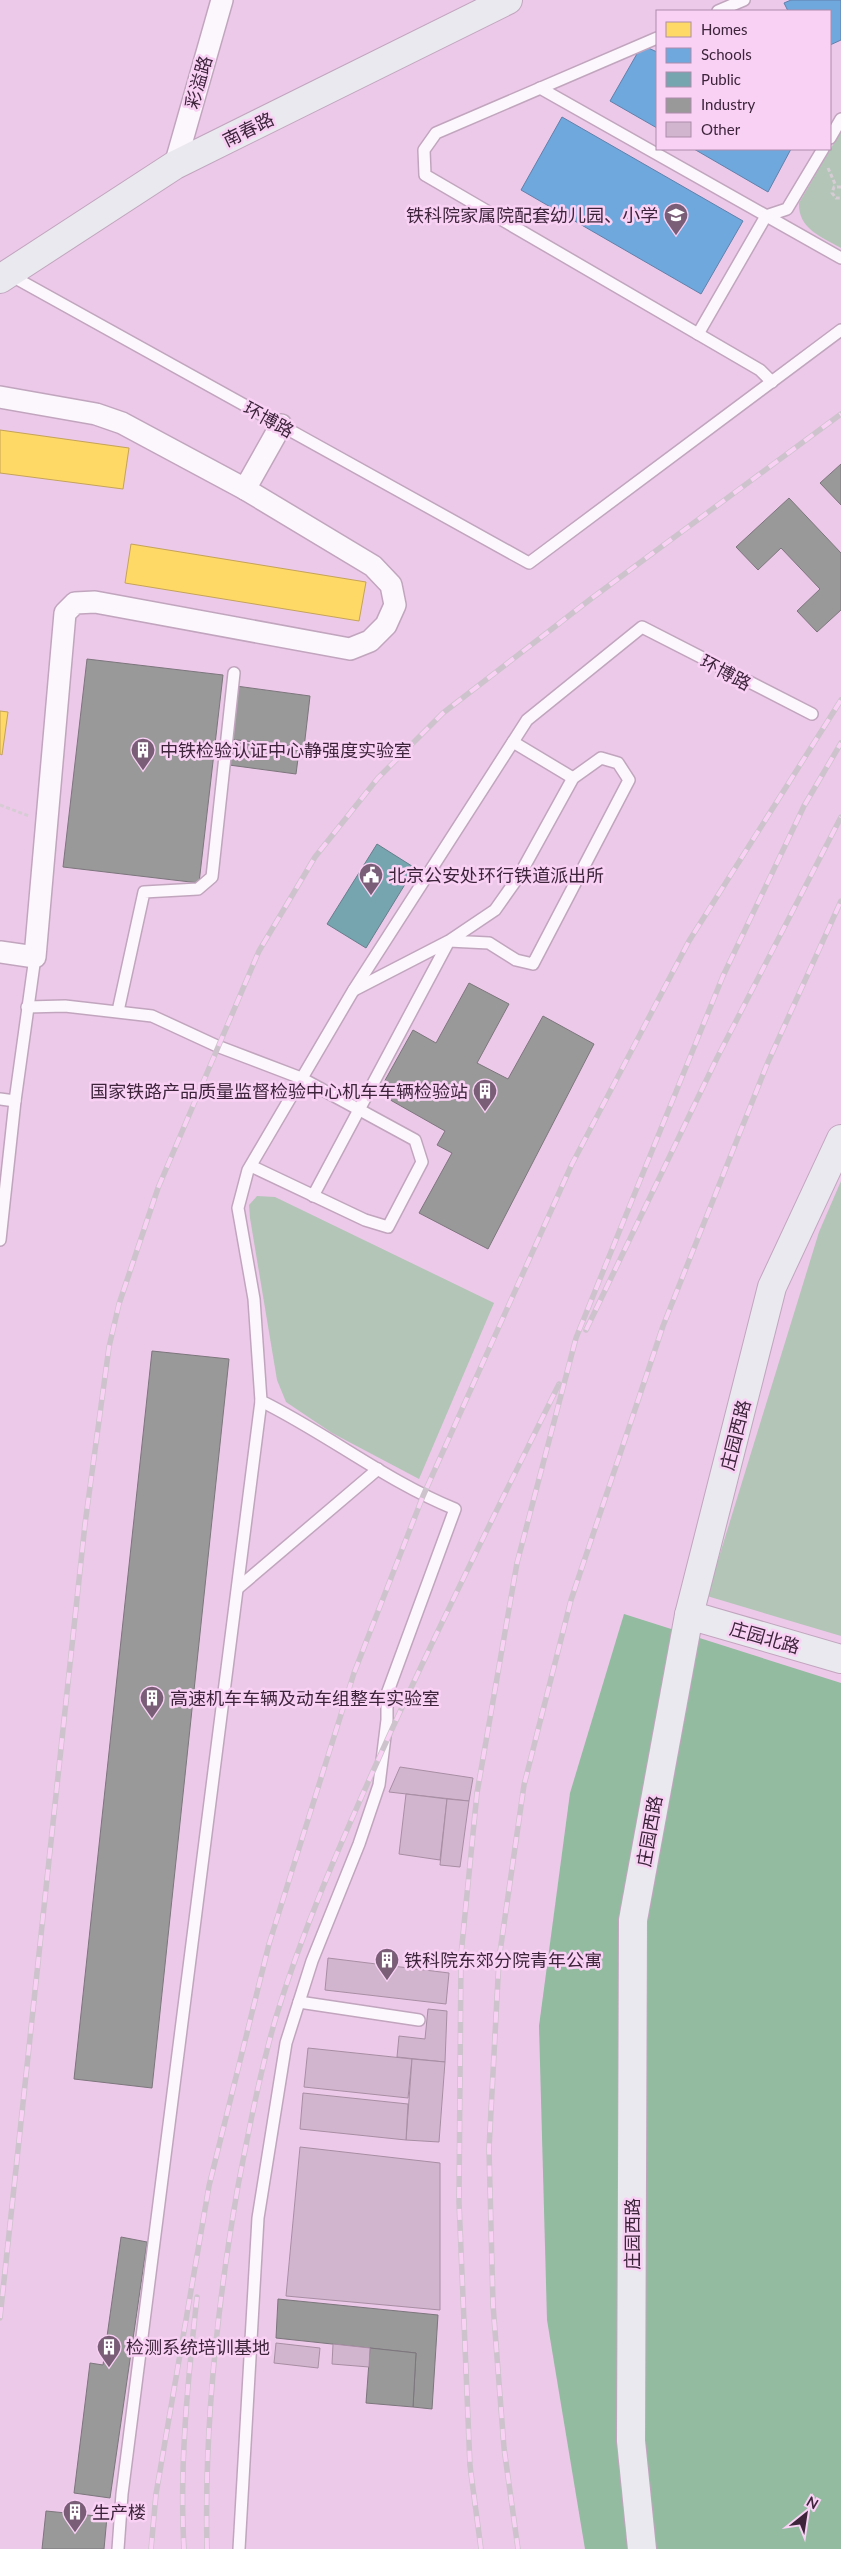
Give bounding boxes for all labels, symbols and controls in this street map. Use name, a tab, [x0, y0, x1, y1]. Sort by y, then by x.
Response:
legend	[656, 10, 831, 150]
text: Homes	[701, 20, 747, 38]
text: Schools	[701, 45, 752, 63]
street label: 彩溢路	[180, 53, 216, 111]
text: Public	[701, 70, 741, 88]
text: Industry	[701, 95, 756, 113]
street label: 南春路	[219, 107, 277, 151]
text: Other	[701, 120, 741, 138]
school or university icon: 铁科院家属院配套幼儿园、小学	[663, 202, 689, 236]
place label: 铁科院家属院配套幼儿园、小学	[406, 204, 658, 226]
street label: 环博路	[240, 396, 298, 442]
street label: 环博路	[697, 650, 755, 694]
building icon: 中铁检验认证中心静强度实验室	[130, 737, 156, 771]
place label: 中铁检验认证中心静强度实验室	[160, 739, 412, 761]
public building icon: 北京公安处环行铁道派出所	[358, 862, 384, 896]
place label: 北京公安处环行铁道派出所	[388, 864, 604, 886]
building icon: 国家铁路产品质量监督检验中心机车车辆检验站	[472, 1078, 498, 1112]
place label: 国家铁路产品质量监督检验中心机车车辆检验站	[90, 1080, 468, 1102]
street label: 庄园西路	[716, 1397, 754, 1473]
street label: 庄园北路	[727, 1617, 803, 1657]
building icon: 高速机车车辆及动车组整车实验室	[139, 1685, 165, 1719]
place label: 高速机车车辆及动车组整车实验室	[170, 1687, 440, 1709]
street label: 庄园西路	[632, 1794, 666, 1868]
building icon: 铁科院东郊分院青年公寓	[374, 1947, 400, 1981]
place label: 铁科院东郊分院青年公寓	[404, 1949, 602, 1971]
street label: 庄园西路	[621, 2198, 643, 2270]
building icon: 检测系统培训基地	[96, 2334, 122, 2368]
place label: 检测系统培训基地	[126, 2336, 270, 2358]
north arrow	[781, 2489, 831, 2539]
text: N	[804, 2492, 822, 2512]
building icon: 生产楼	[62, 2499, 88, 2533]
place label: 生产楼	[92, 2501, 146, 2523]

